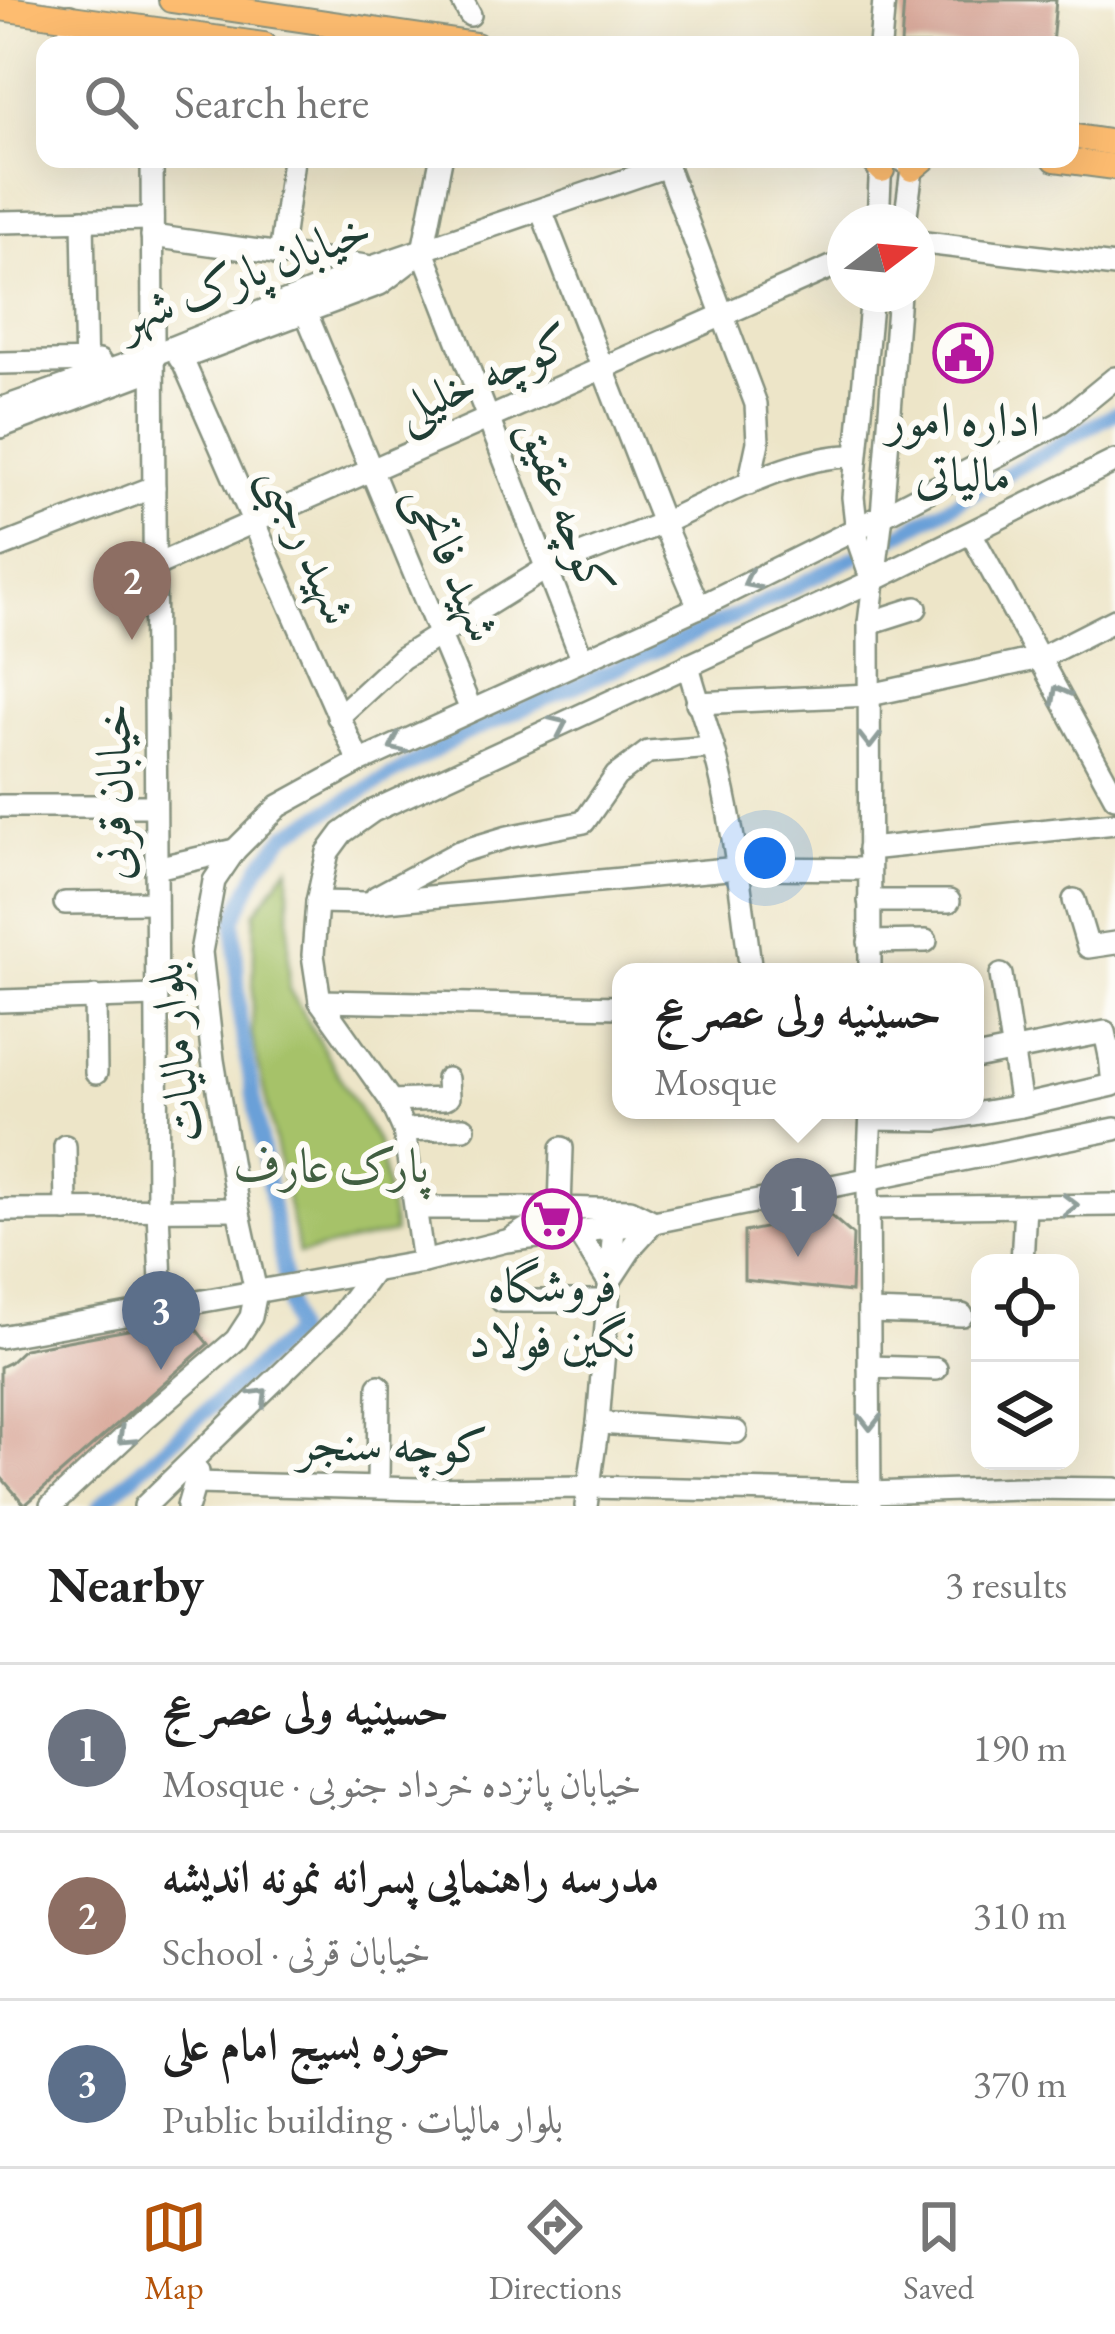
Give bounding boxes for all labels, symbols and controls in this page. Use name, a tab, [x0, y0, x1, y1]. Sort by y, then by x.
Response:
search box	[36, 36, 1079, 168]
icon: search	[78, 69, 144, 135]
text: Search here	[174, 73, 369, 131]
street label: خیابان پارک شهر	[104, 196, 381, 355]
north arrow	[827, 204, 935, 312]
street label: کوچه خلیلی	[385, 309, 583, 446]
public building icon: اداره امور مالیاتی	[932, 322, 994, 384]
place label: اداره امور مالیاتی	[882, 388, 1040, 505]
street label: کوچه عقیق	[503, 409, 629, 606]
street label: شهید رجبی	[240, 455, 371, 637]
street label: شهید فاتحی	[391, 473, 516, 652]
pin: 2	[93, 541, 171, 640]
one-way arrow	[742, 567, 763, 591]
one-way arrow	[1050, 685, 1073, 706]
street label: خیابان قرنی	[82, 703, 144, 881]
one-way arrow	[547, 715, 568, 739]
one-way arrow	[388, 731, 409, 754]
one-way arrow	[857, 732, 883, 750]
your location	[735, 828, 795, 888]
street label: بلوار مالیات	[133, 959, 217, 1147]
popup	[612, 963, 984, 1119]
text: حسینیه ولی عصر عج	[654, 982, 942, 1040]
text: Mosque	[654, 1056, 777, 1107]
park label: پارک عارف	[233, 1134, 432, 1200]
pin: 1	[759, 1158, 837, 1257]
supermarket icon: فروشگاه نگین فولاد	[521, 1188, 583, 1250]
one-way arrow	[1061, 1193, 1080, 1219]
place label: فروشگاه نگین فولاد	[469, 1254, 635, 1371]
map controls	[971, 1254, 1079, 1470]
button: locate	[971, 1254, 1079, 1362]
pin: 3	[122, 1271, 200, 1370]
button: layers	[971, 1362, 1079, 1470]
one-way arrow	[246, 1388, 268, 1410]
street label: کوچه سنجر	[293, 1411, 488, 1479]
one-way arrow	[857, 1414, 883, 1432]
one-way arrow	[117, 1423, 138, 1445]
text: Nearby	[48, 1551, 204, 1617]
text: 3 results	[945, 1559, 1067, 1610]
text: حسینیه ولی عصر عج	[162, 1679, 449, 1737]
text: 1	[77, 1722, 97, 1773]
text: 190 m	[973, 1722, 1067, 1773]
text: Mosque · خیابان پانزده خرداد جنوبی	[162, 1758, 642, 1809]
text: مدرسه راهنمایی پسرانه نمونه اندیشه	[162, 1847, 659, 1905]
text: 2	[77, 1890, 97, 1941]
text: 310 m	[973, 1890, 1067, 1941]
text: School · خیابان قرنی	[162, 1926, 431, 1977]
text: حوزه بسیج امام علی	[162, 2015, 451, 2073]
text: 3	[77, 2058, 97, 2109]
text: 370 m	[973, 2058, 1067, 2109]
text: Public building · بلوار مالیات	[162, 2094, 563, 2145]
tab: Map	[141, 2194, 207, 2309]
tab: Directions	[489, 2194, 622, 2309]
tab: Saved	[903, 2194, 974, 2309]

